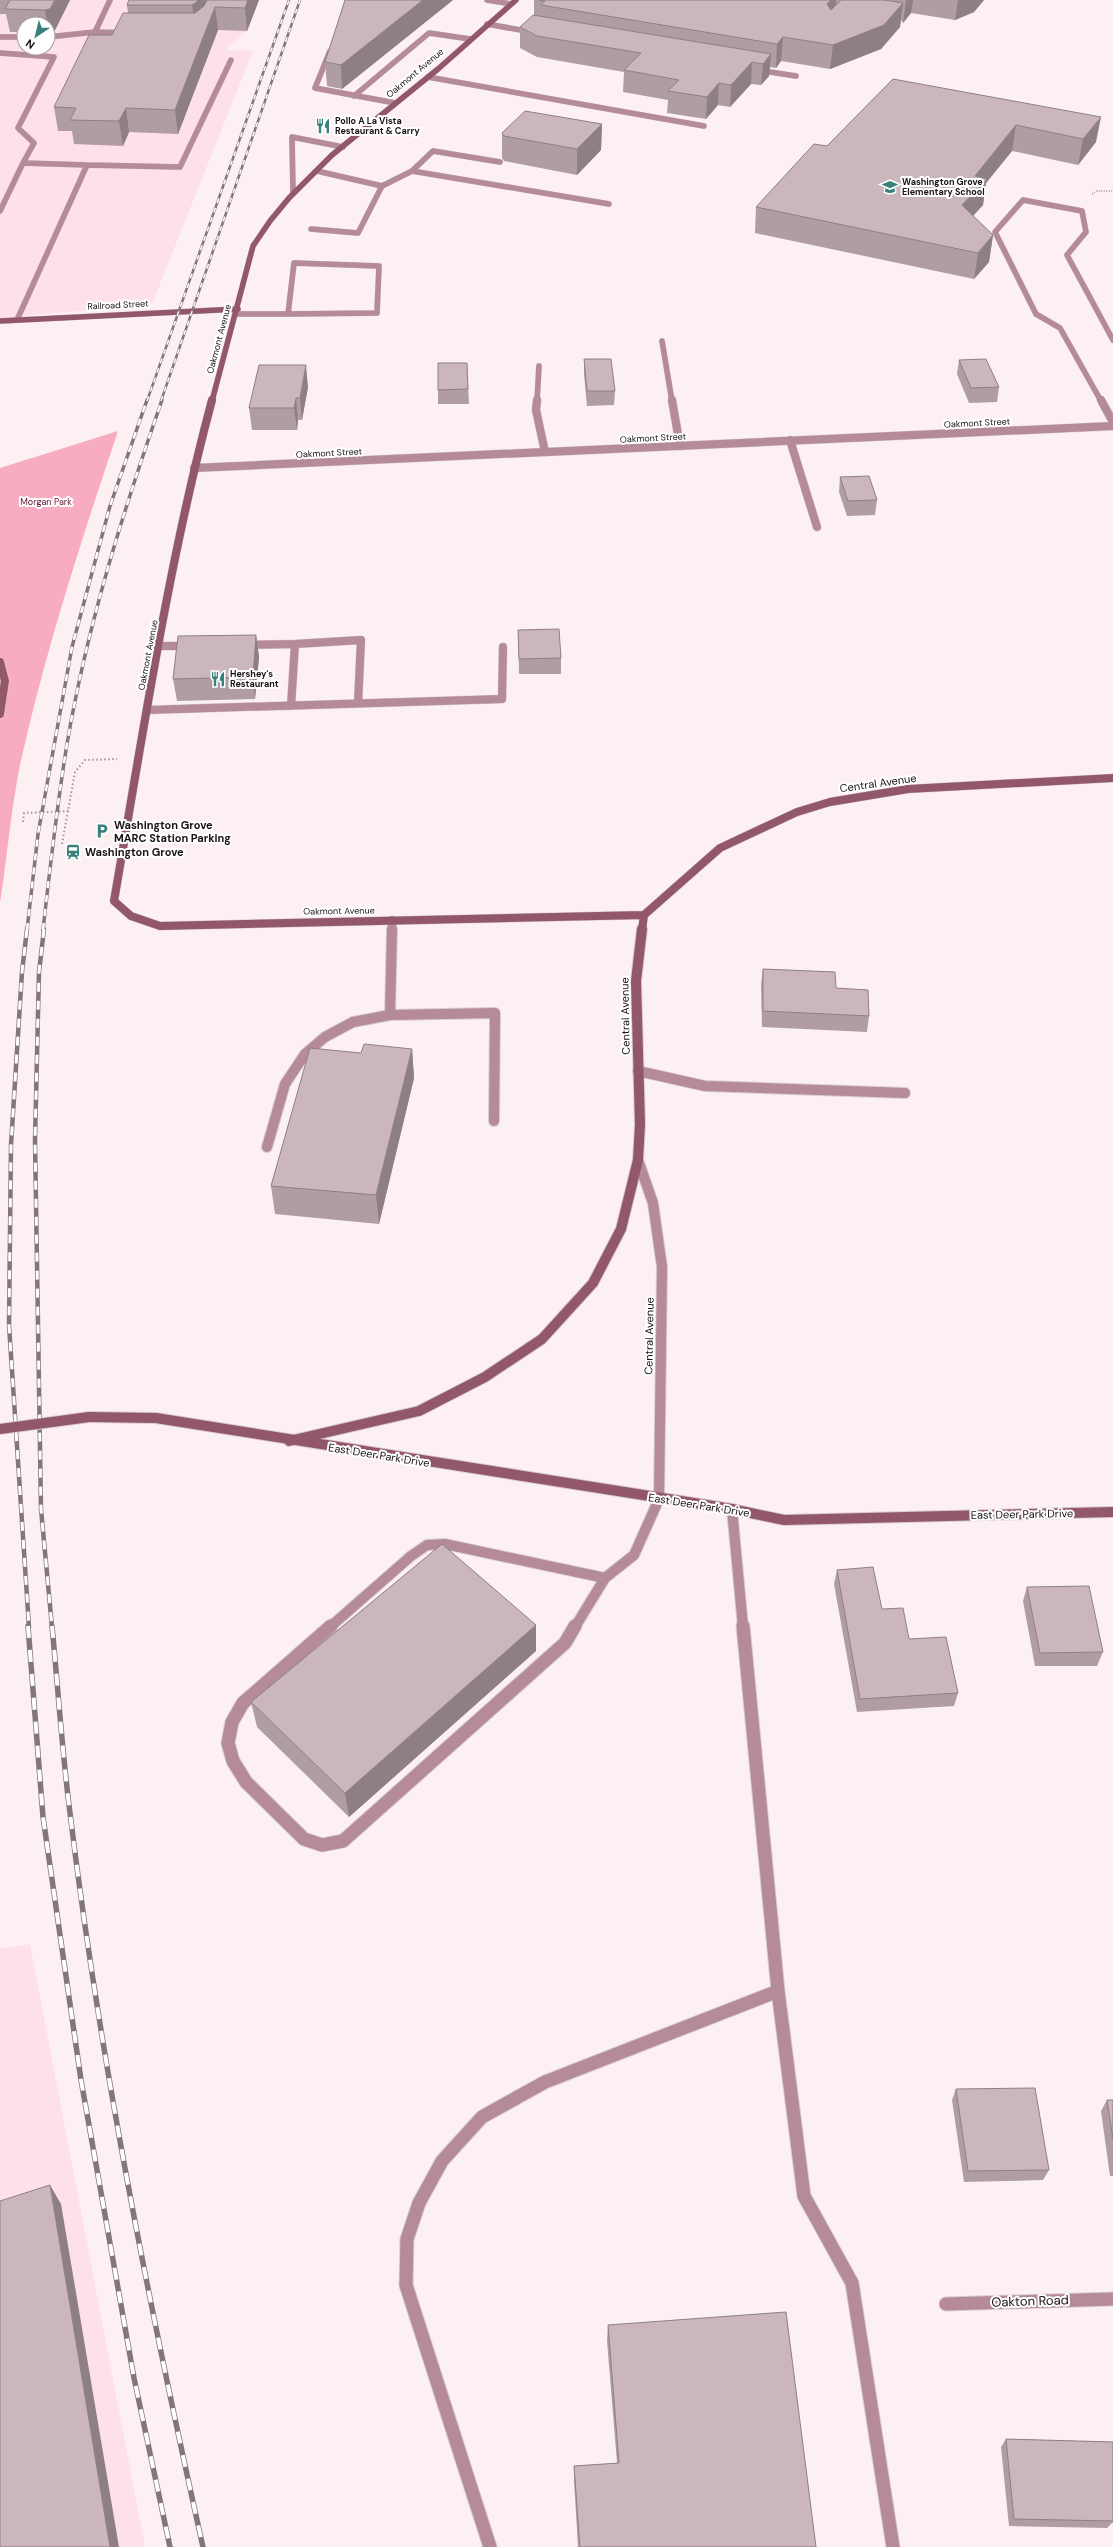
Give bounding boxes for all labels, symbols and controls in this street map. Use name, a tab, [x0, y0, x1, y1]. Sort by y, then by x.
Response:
north arrow	[16, 16, 56, 56]
text: N	[23, 36, 38, 52]
street label: Oakmont Avenue	[384, 45, 446, 101]
place label: Pollo A La Vista Restaurant & Carry	[335, 115, 420, 137]
restaurant icon: Pollo A La Vista Restaurant & Carry	[314, 117, 332, 135]
place label: Washington Grove Elementary School	[902, 176, 985, 198]
school or university icon: Washington Grove Elementary School	[881, 178, 899, 196]
street label: Railroad Street	[87, 297, 149, 313]
street label: Oakmont Avenue	[204, 303, 234, 375]
street label: Oakmont Street	[944, 415, 1011, 431]
street label: Oakmont Street	[620, 430, 687, 446]
street label: Oakmont Street	[296, 445, 363, 461]
park label: Morgan Park	[20, 496, 72, 508]
street label: Oakmont Avenue	[135, 619, 161, 691]
place label: Hershey's Restaurant	[230, 668, 279, 690]
restaurant icon: Hershey's Restaurant	[209, 670, 227, 688]
street label: Central Avenue	[839, 771, 917, 795]
place label: Washington Grove MARC Station Parking	[114, 818, 231, 845]
parking icon: Washington Grove MARC Station Parking	[93, 822, 111, 840]
station icon: Washington Grove	[64, 843, 82, 861]
place label: Washington Grove	[85, 845, 184, 859]
street label: Oakmont Avenue	[303, 904, 375, 918]
street label: Central Avenue	[617, 977, 633, 1055]
street label: Central Avenue	[641, 1297, 657, 1375]
street label: East Deer Park Drive	[327, 1440, 431, 1470]
street label: East Deer Park Drive	[647, 1490, 751, 1520]
street label: East Deer Park Drive	[971, 1506, 1073, 1522]
street label: Oakton Road	[991, 2291, 1069, 2311]

